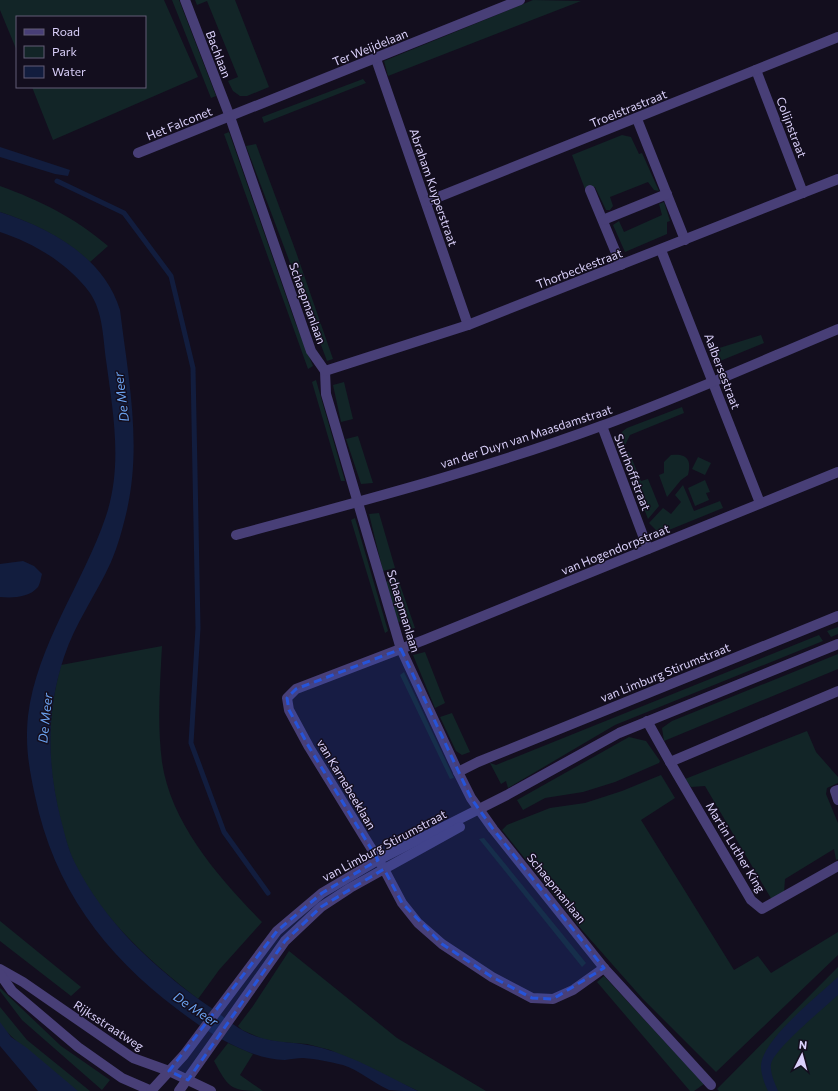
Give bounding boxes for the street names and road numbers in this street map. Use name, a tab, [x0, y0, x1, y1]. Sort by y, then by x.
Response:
street label: Ter Weijdelaan	[330, 26, 410, 68]
street label: Bachlaan	[204, 28, 234, 80]
street label: Troelstrastraat	[588, 86, 669, 130]
street label: Colijnstraat	[774, 95, 810, 159]
street label: Het Falconet	[144, 103, 214, 143]
street label: Abraham Kuyperstraat	[407, 126, 461, 248]
street label: Thorbeckestraat	[534, 245, 624, 291]
street label: Schaepmanlaan	[287, 260, 329, 346]
street label: Aalbersestraat	[702, 331, 744, 411]
street label: van der Duyn van Maasdamstraat	[438, 402, 614, 470]
street label: Suurhoffstraat	[612, 432, 654, 512]
street label: van Hogendorpstraat	[559, 521, 671, 577]
street label: Schaepmanlaan	[385, 568, 423, 654]
street label: van Limburg Stirumstraat	[598, 640, 732, 704]
street label: van Karnebeeklaan	[315, 736, 379, 832]
street label: Martin Luther King	[703, 799, 769, 895]
street label: van Limburg Stirumstraat	[319, 806, 449, 884]
street label: Schaepmanlaan	[525, 850, 589, 926]
street label: Rijksstraatweg	[71, 997, 147, 1053]

